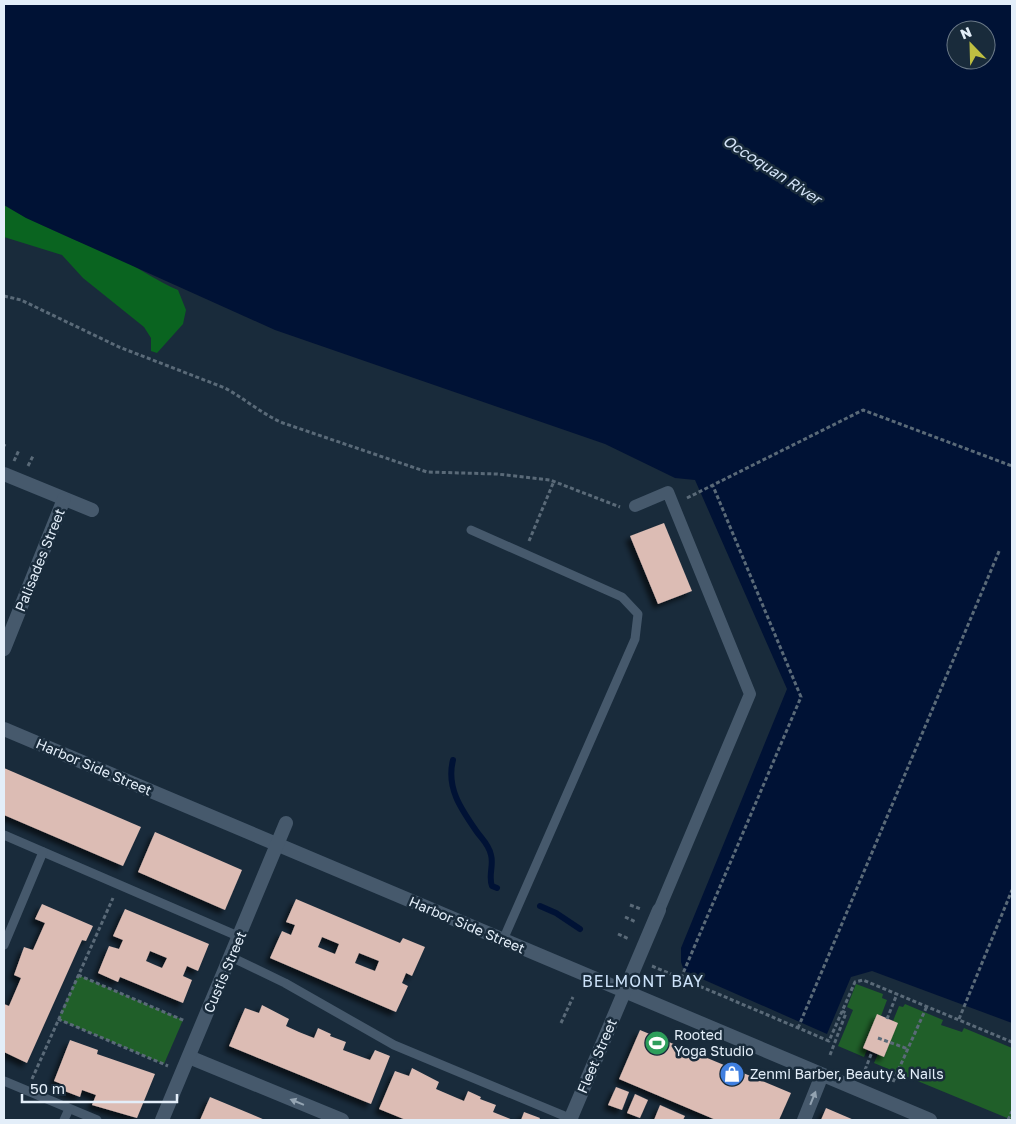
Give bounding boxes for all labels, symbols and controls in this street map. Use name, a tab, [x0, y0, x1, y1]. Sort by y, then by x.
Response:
north arrow	[946, 20, 996, 70]
text: N	[958, 23, 974, 42]
water label: Occoquan River	[720, 131, 827, 209]
street label: Palisades Street	[11, 506, 68, 614]
street label: Harbor Side Street	[34, 734, 155, 799]
street label: Harbor Side Street	[407, 892, 528, 957]
street label: Custis Street	[200, 928, 249, 1015]
district label: BELMONT BAY	[582, 971, 704, 991]
street label: Fleet Street	[573, 1016, 620, 1096]
place label: Rooted Yoga Studio	[674, 1026, 754, 1059]
sports icon: Rooted Yoga Studio	[644, 1030, 670, 1056]
shop icon: Zenmi Barber, Beauty & Nails	[719, 1061, 745, 1087]
place label: Zenmi Barber, Beauty & Nails	[750, 1065, 944, 1082]
scale bar	[22, 1072, 178, 1104]
text: 50 m	[30, 1079, 65, 1097]
one-way arrow	[810, 1090, 817, 1105]
one-way arrow	[290, 1097, 304, 1105]

